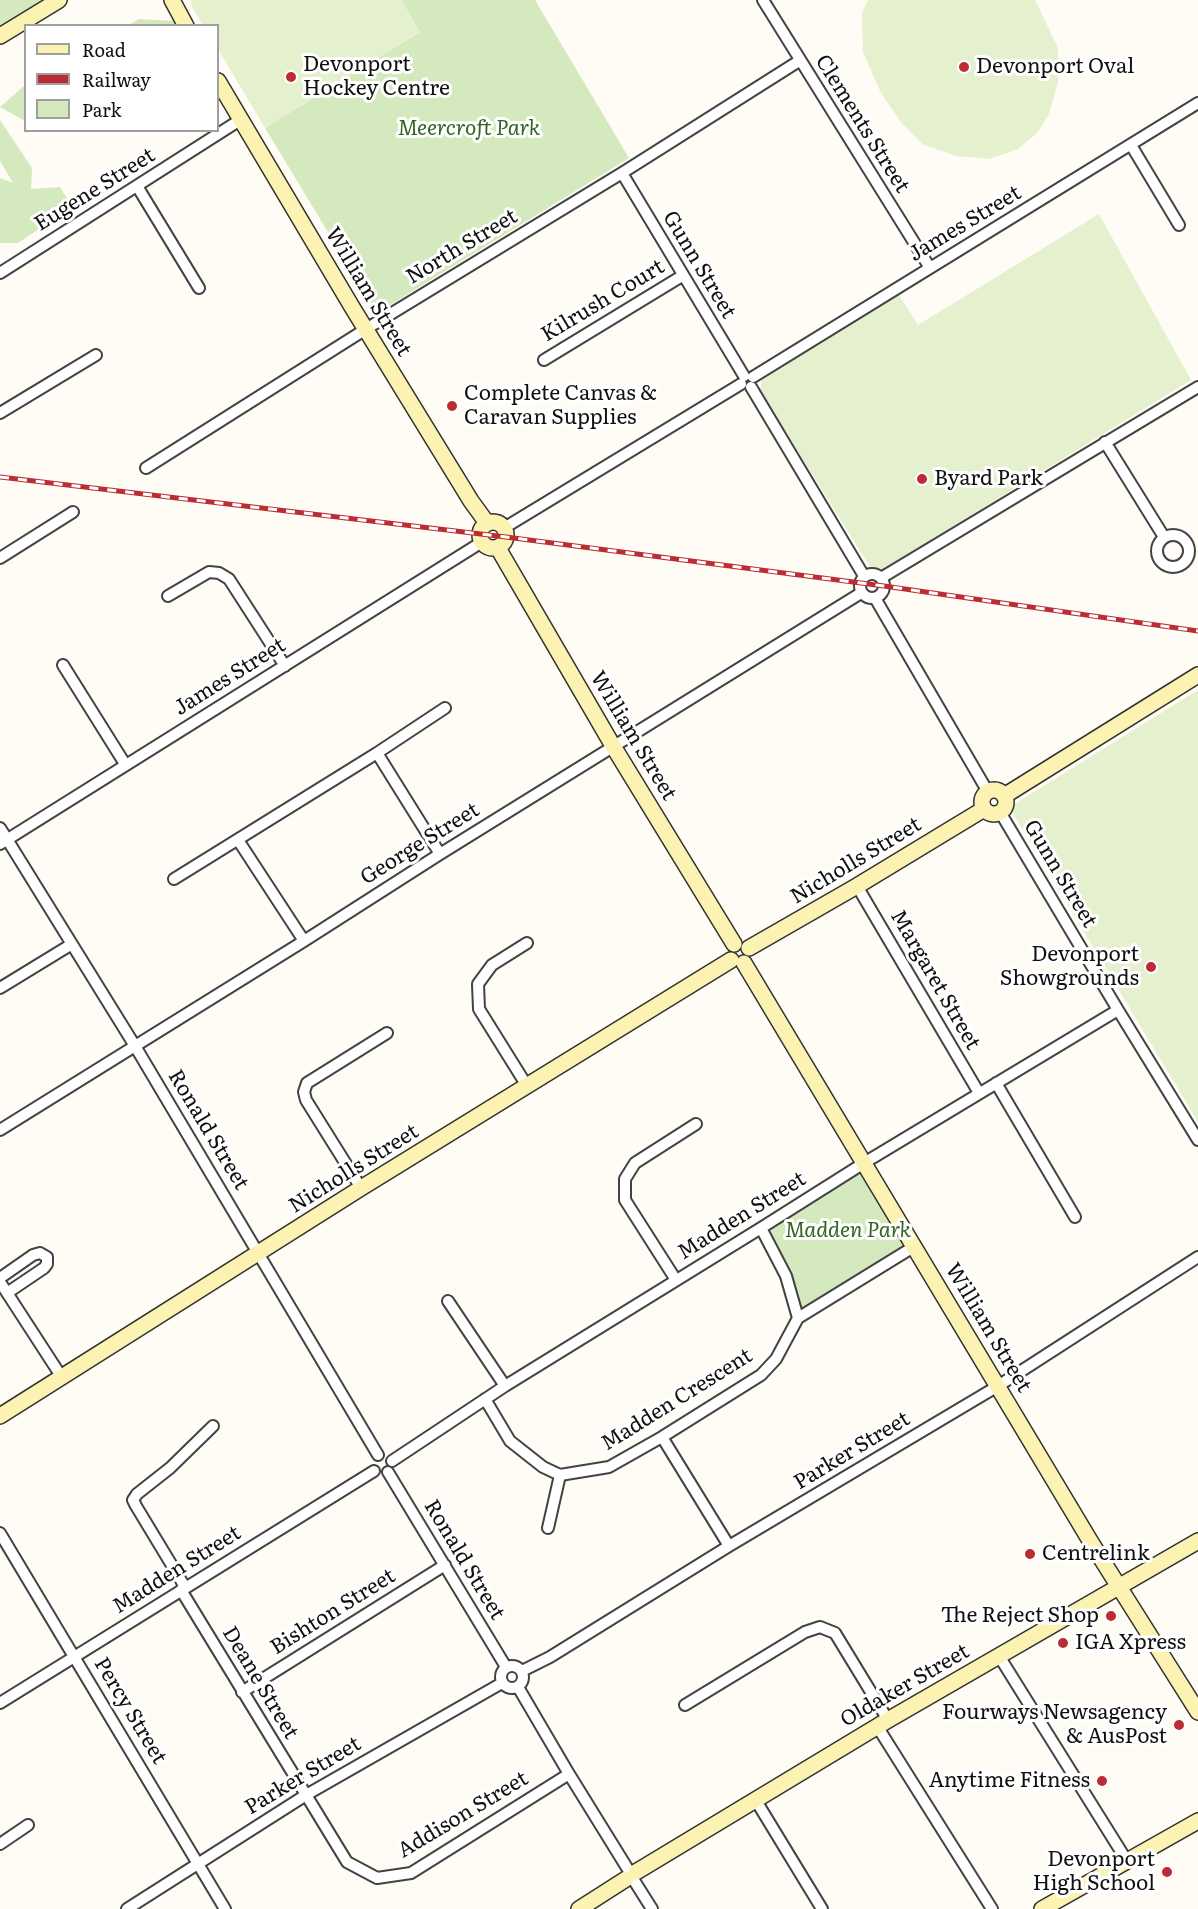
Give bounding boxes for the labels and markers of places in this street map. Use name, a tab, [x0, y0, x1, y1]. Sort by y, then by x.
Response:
place label: Devonport Hockey Centre	[303, 52, 450, 102]
place label: Devonport Oval	[976, 54, 1134, 80]
marker: Devonport Oval	[957, 60, 971, 74]
marker: Devonport Hockey Centre	[284, 70, 298, 84]
place label: Complete Canvas & Caravan Supplies	[464, 381, 657, 431]
marker: Complete Canvas & Caravan Supplies	[445, 399, 459, 413]
place label: Byard Park	[934, 466, 1043, 492]
marker: Byard Park	[915, 472, 929, 486]
place label: Devonport Showgrounds	[1000, 942, 1139, 992]
marker: Devonport Showgrounds	[1144, 960, 1158, 974]
place label: Centrelink	[1042, 1541, 1150, 1567]
marker: Centrelink	[1023, 1547, 1037, 1561]
place label: The Reject Shop	[941, 1603, 1099, 1629]
marker: The Reject Shop	[1104, 1609, 1118, 1623]
place label: IGA Xpress	[1075, 1630, 1186, 1656]
marker: IGA Xpress	[1056, 1636, 1070, 1650]
place label: Fourways Newsagency & AusPost	[942, 1700, 1167, 1750]
marker: Fourways Newsagency & AusPost	[1172, 1718, 1186, 1732]
place label: Anytime Fitness	[929, 1768, 1090, 1794]
marker: Anytime Fitness	[1095, 1774, 1109, 1788]
place label: Devonport High School	[1033, 1847, 1155, 1897]
marker: Devonport High School	[1160, 1865, 1174, 1879]

